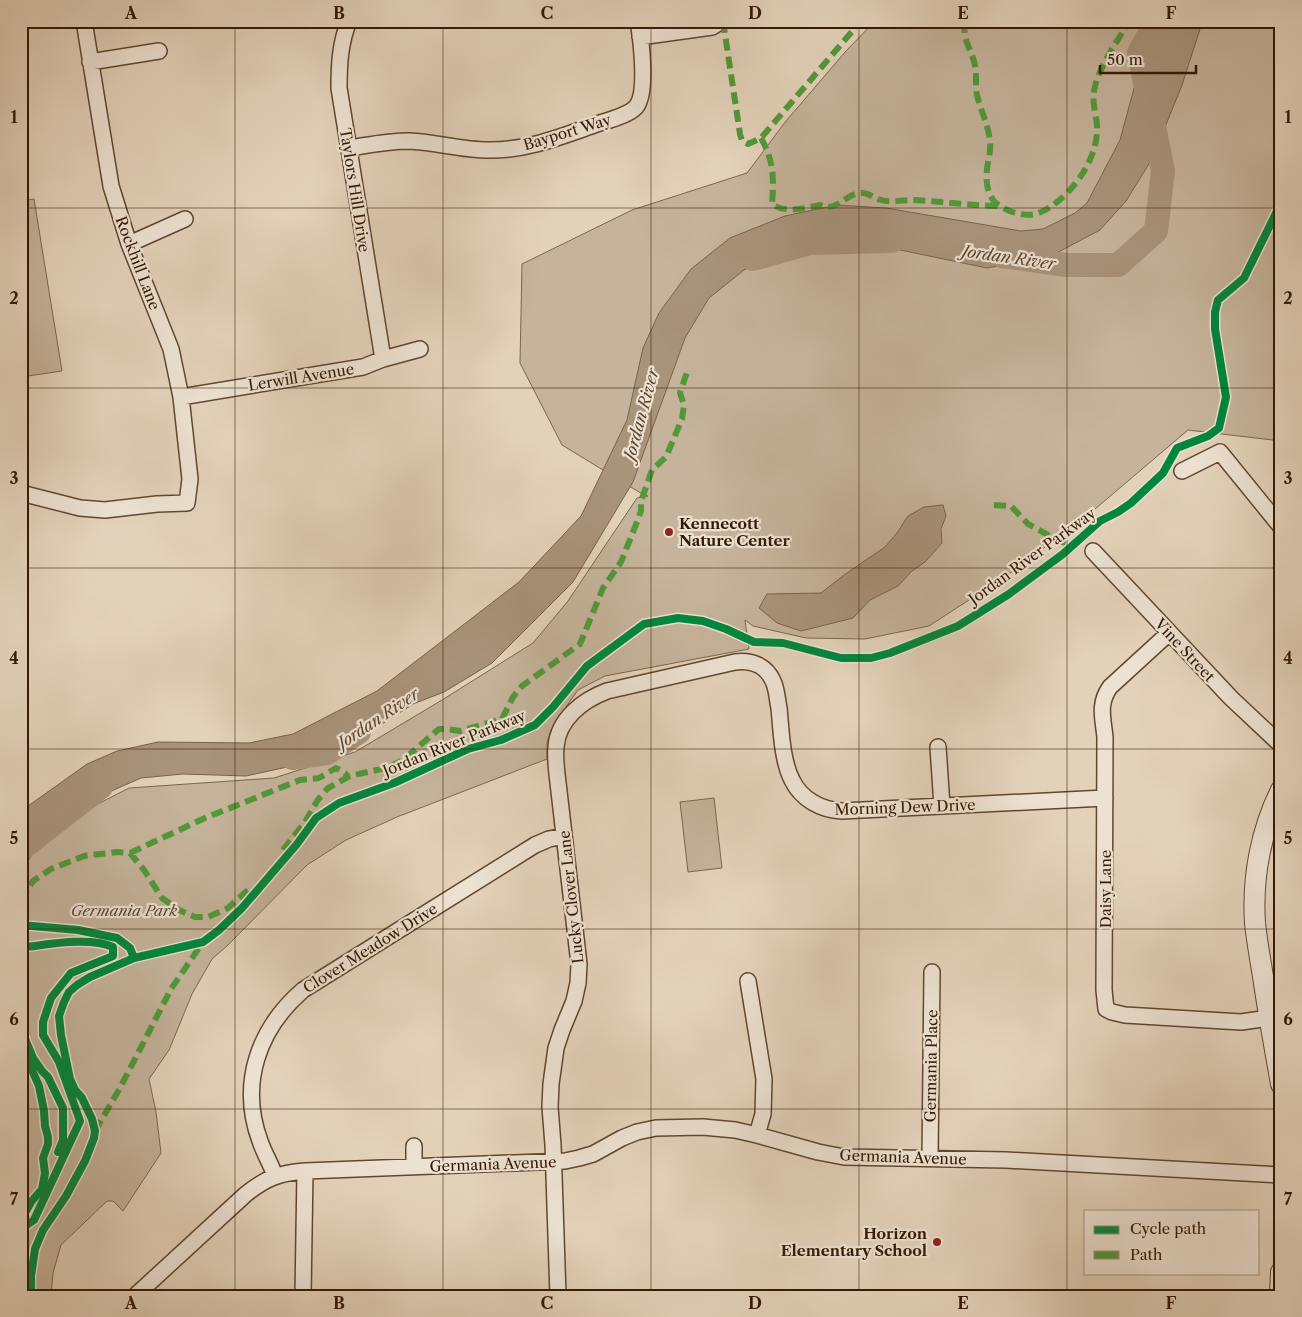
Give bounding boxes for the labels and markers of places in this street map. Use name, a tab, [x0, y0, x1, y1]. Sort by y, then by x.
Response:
place label: Kennecott Nature Center	[679, 514, 790, 550]
marker: Kennecott Nature Center	[663, 526, 675, 538]
place label: Horizon Elementary School	[781, 1224, 928, 1260]
marker: Horizon Elementary School	[931, 1236, 943, 1248]

